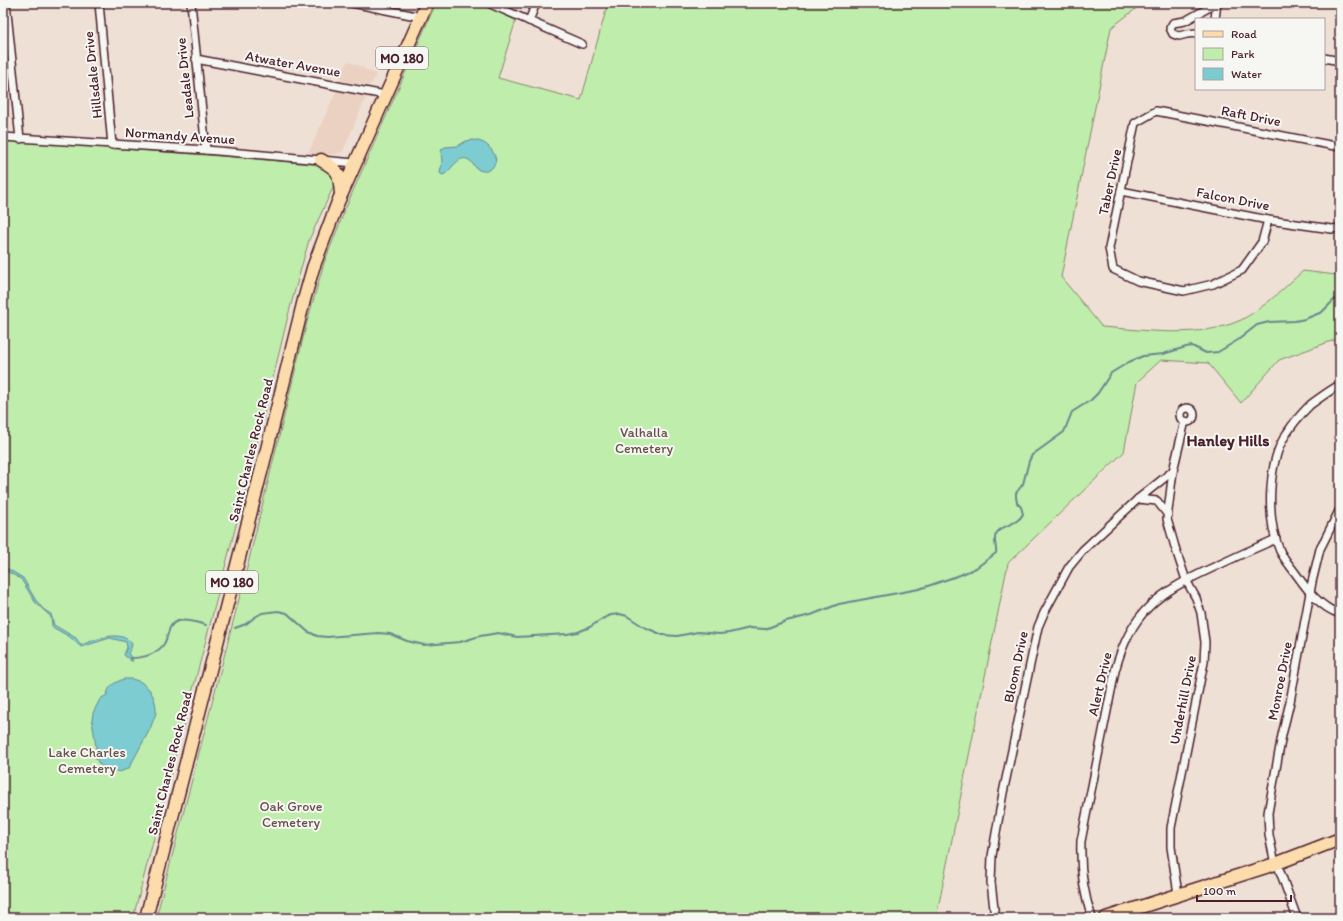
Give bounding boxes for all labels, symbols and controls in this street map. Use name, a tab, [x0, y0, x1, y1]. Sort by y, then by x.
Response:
legend	[1195, 18, 1325, 90]
text: Road	[1231, 27, 1257, 41]
street label: Hillsdale Drive	[80, 30, 106, 119]
street label: Leadale Drive	[172, 37, 198, 119]
street label: Atwater Avenue	[244, 47, 342, 81]
road number: MO 180	[376, 47, 428, 69]
text: Park	[1231, 47, 1255, 61]
text: Water	[1231, 67, 1262, 81]
street label: Raft Drive	[1220, 102, 1283, 130]
street label: Normandy Avenue	[124, 124, 236, 148]
street label: Taber Drive	[1095, 147, 1125, 217]
street label: Falcon Drive	[1195, 184, 1271, 214]
street label: Saint Charles Rock Road	[225, 376, 277, 524]
park label: Valhalla Cemetery	[615, 424, 674, 457]
district label: Hanley Hills	[1186, 431, 1270, 451]
road number: MO 180	[206, 571, 258, 593]
street label: Bloom Drive	[1000, 629, 1032, 704]
street label: Monroe Drive	[1264, 640, 1296, 722]
street label: Alert Drive	[1084, 650, 1116, 718]
street label: Underhill Drive	[1166, 654, 1200, 746]
street label: Saint Charles Rock Road	[144, 689, 196, 837]
park label: Lake Charles Cemetery	[48, 744, 126, 777]
park label: Oak Grove Cemetery	[260, 798, 323, 831]
scale bar	[1197, 877, 1291, 903]
text: 100 m	[1203, 884, 1236, 898]

